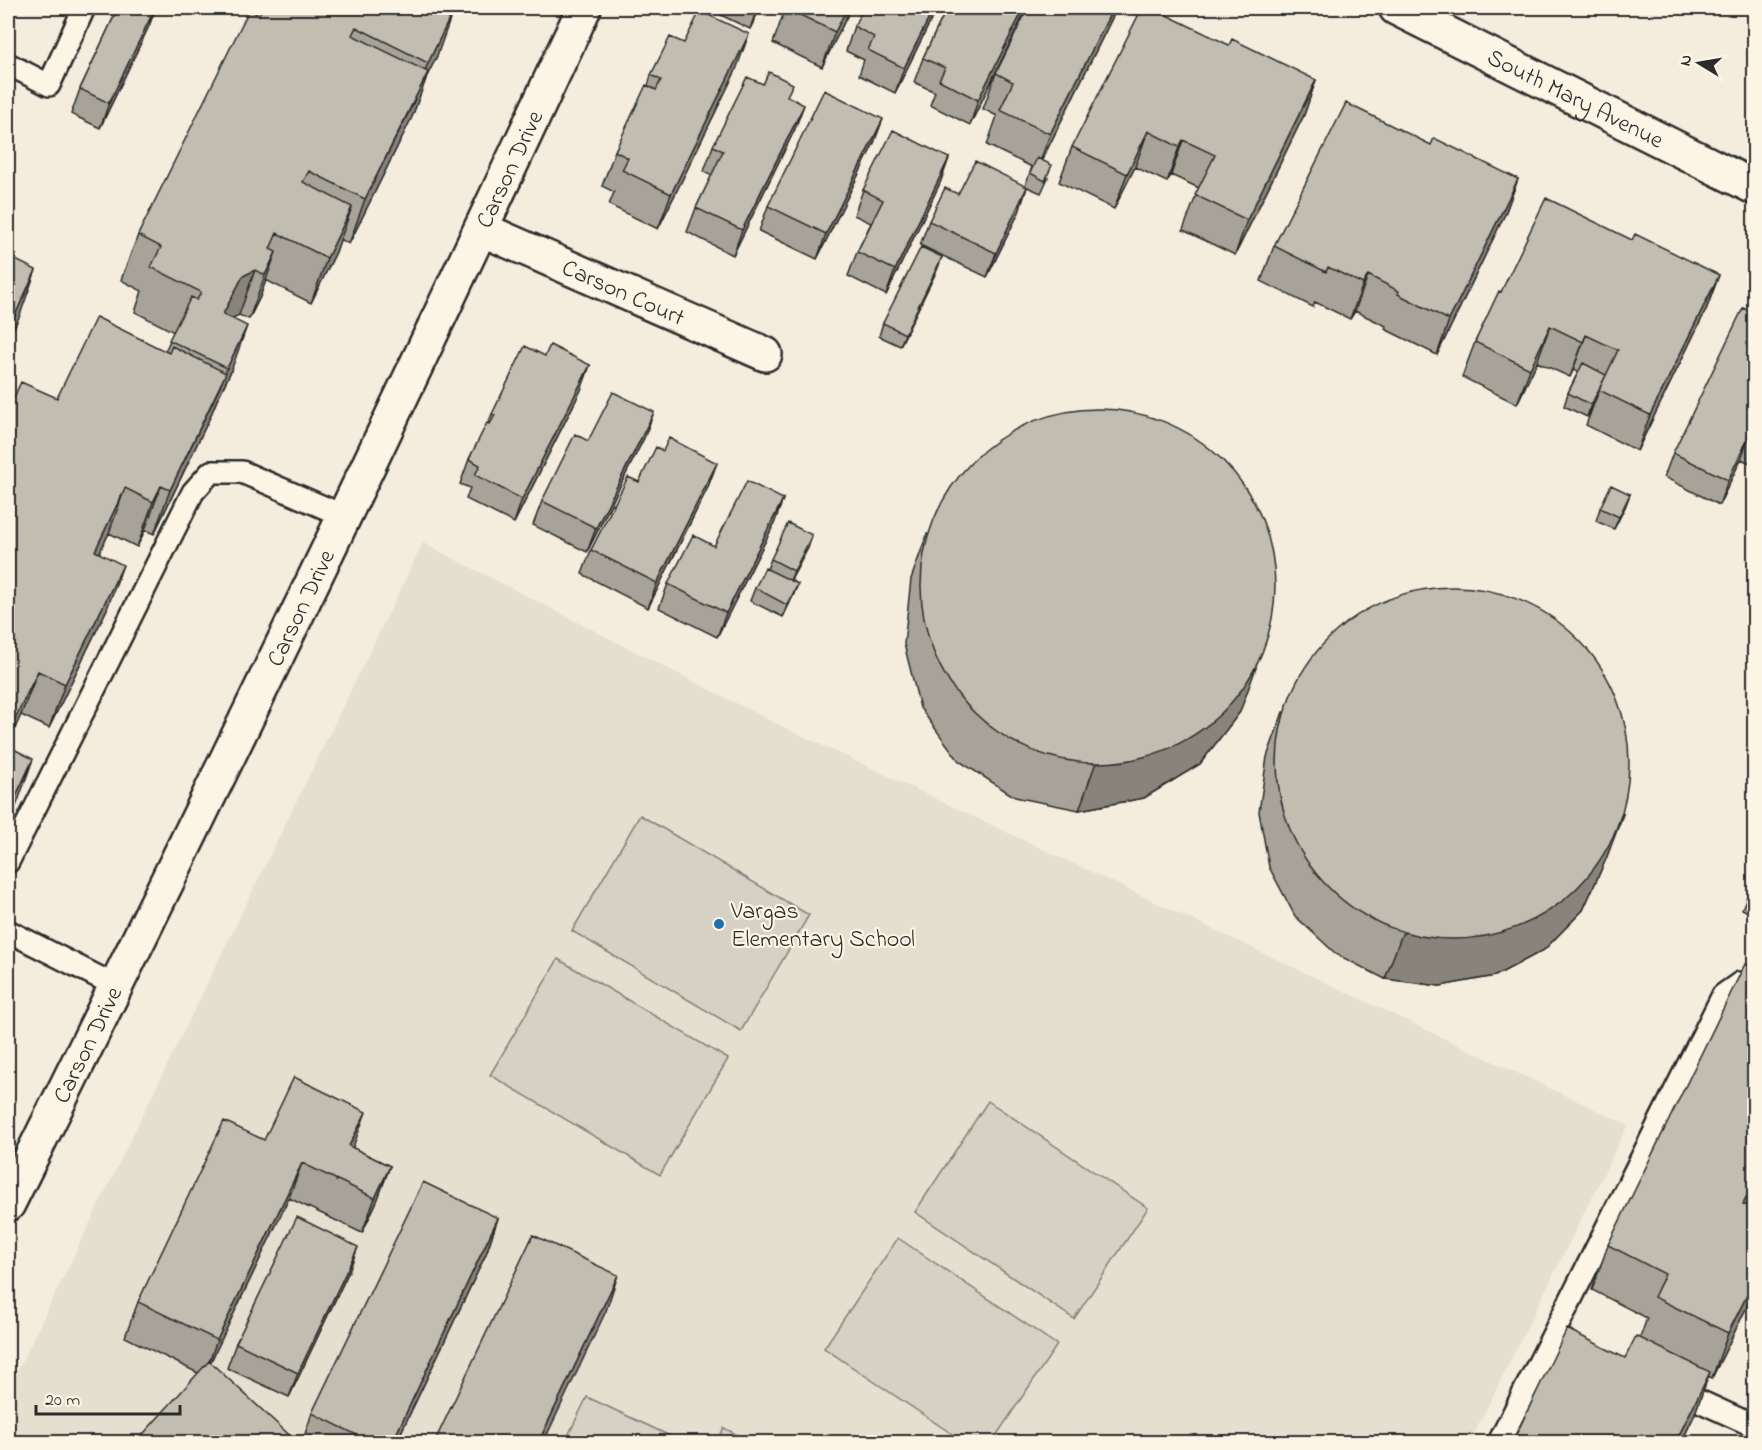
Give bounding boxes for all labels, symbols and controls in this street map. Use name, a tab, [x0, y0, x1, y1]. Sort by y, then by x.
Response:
north arrow	[1669, 33, 1729, 93]
street label: South Mary Avenue	[1480, 41, 1669, 159]
text: N	[1673, 53, 1699, 68]
street label: Carson Drive	[469, 105, 554, 235]
street label: Carson Court	[556, 252, 690, 337]
street label: Carson Drive	[259, 544, 346, 673]
place label: Vargas Elementary School	[730, 895, 915, 959]
marker: Vargas Elementary School	[712, 917, 726, 931]
street label: Carson Drive	[46, 981, 133, 1110]
scale bar	[36, 1378, 180, 1416]
text: 20 m	[45, 1388, 80, 1414]

